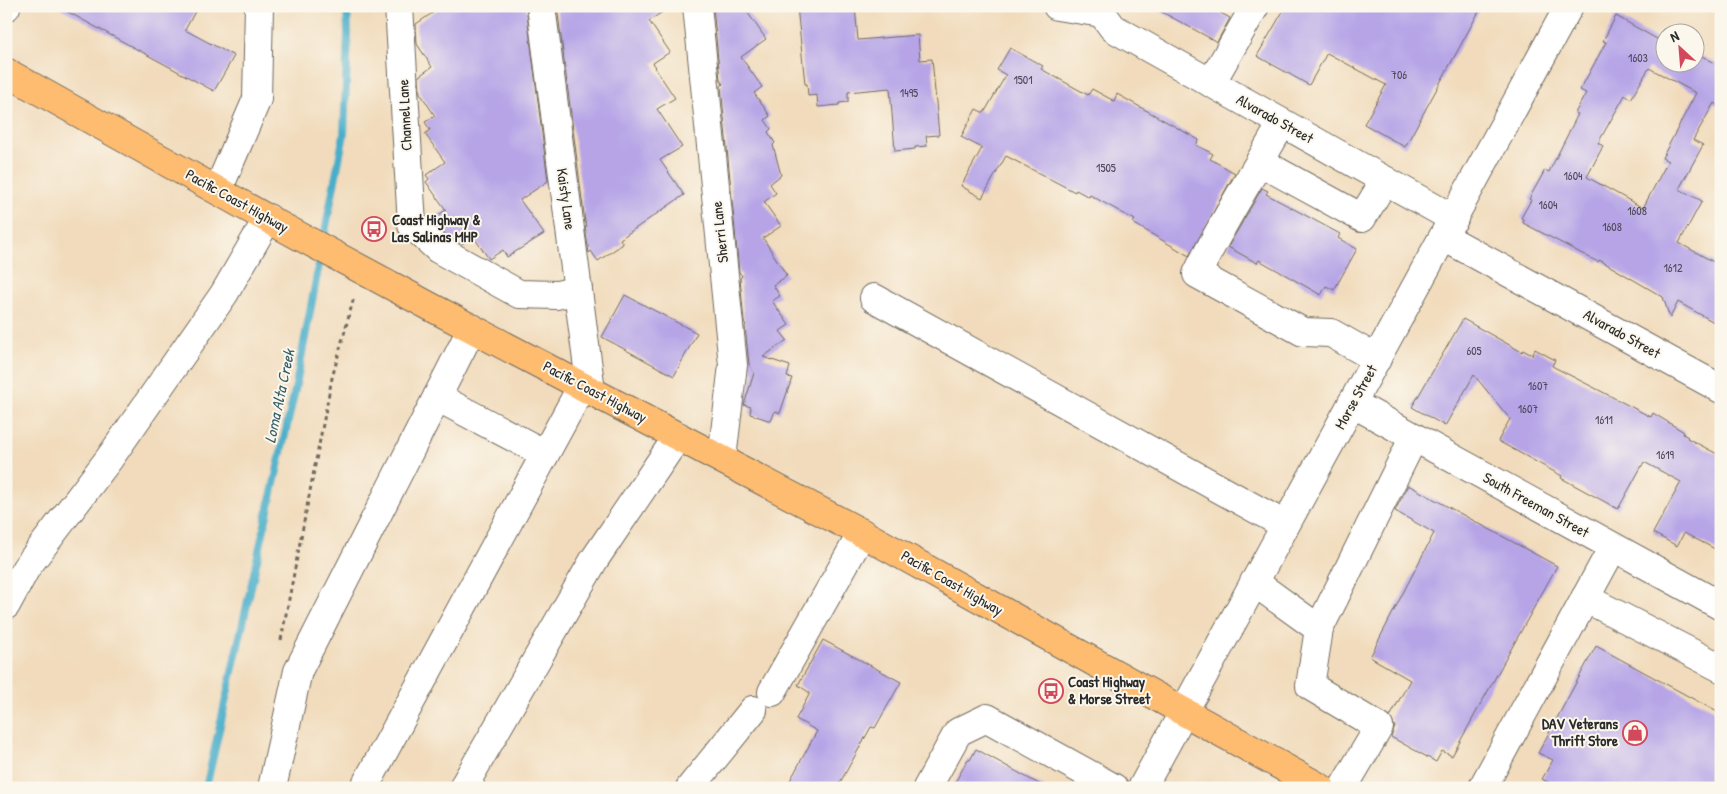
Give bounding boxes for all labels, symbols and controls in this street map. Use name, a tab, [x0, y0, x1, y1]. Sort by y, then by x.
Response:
north arrow	[1654, 22, 1704, 72]
text: N	[1667, 25, 1682, 46]
house number: 1603	[1628, 49, 1648, 66]
house number: 706	[1391, 66, 1407, 83]
house number: 1501	[1013, 71, 1033, 88]
street label: Channel Lane	[392, 79, 417, 151]
house number: 1495	[900, 84, 918, 101]
street label: Alvarado Street	[1233, 89, 1318, 149]
house number: 1505	[1096, 159, 1116, 176]
street label: Pacific Coast Highway	[182, 164, 292, 238]
street label: Kaisty Lane	[552, 167, 581, 231]
house number: 1604	[1563, 167, 1583, 184]
house number: 1604	[1538, 196, 1558, 213]
street label: Sherri Lane	[706, 200, 733, 264]
house number: 1608	[1627, 202, 1647, 219]
place label: Coast Highway & Las Salinas MHP	[392, 209, 481, 247]
bus stop icon: Coast Highway & Las Salinas MHP	[361, 216, 387, 242]
house number: 1608	[1602, 218, 1622, 235]
house number: 1612	[1663, 259, 1683, 276]
street label: Alvarado Street	[1580, 304, 1665, 364]
house number: 605	[1466, 342, 1482, 359]
water label: Loma Alta Creek	[258, 346, 300, 445]
street label: Pacific Coast Highway	[540, 355, 651, 428]
street label: Morse Street	[1329, 360, 1382, 433]
house number: 1607	[1528, 377, 1548, 394]
house number: 1607	[1518, 400, 1538, 417]
house number: 1611	[1595, 411, 1613, 428]
house number: 1619	[1656, 446, 1675, 463]
street label: South Freeman Street	[1479, 467, 1594, 543]
street label: Pacific Coast Highway	[897, 545, 1007, 620]
place label: Coast Highway & Morse Street	[1068, 671, 1151, 709]
bus stop icon: Coast Highway & Morse Street	[1038, 678, 1064, 704]
place label: DAV Veterans Thrift Store	[1542, 713, 1618, 751]
shop icon: DAV Veterans Thrift Store	[1622, 720, 1648, 746]

